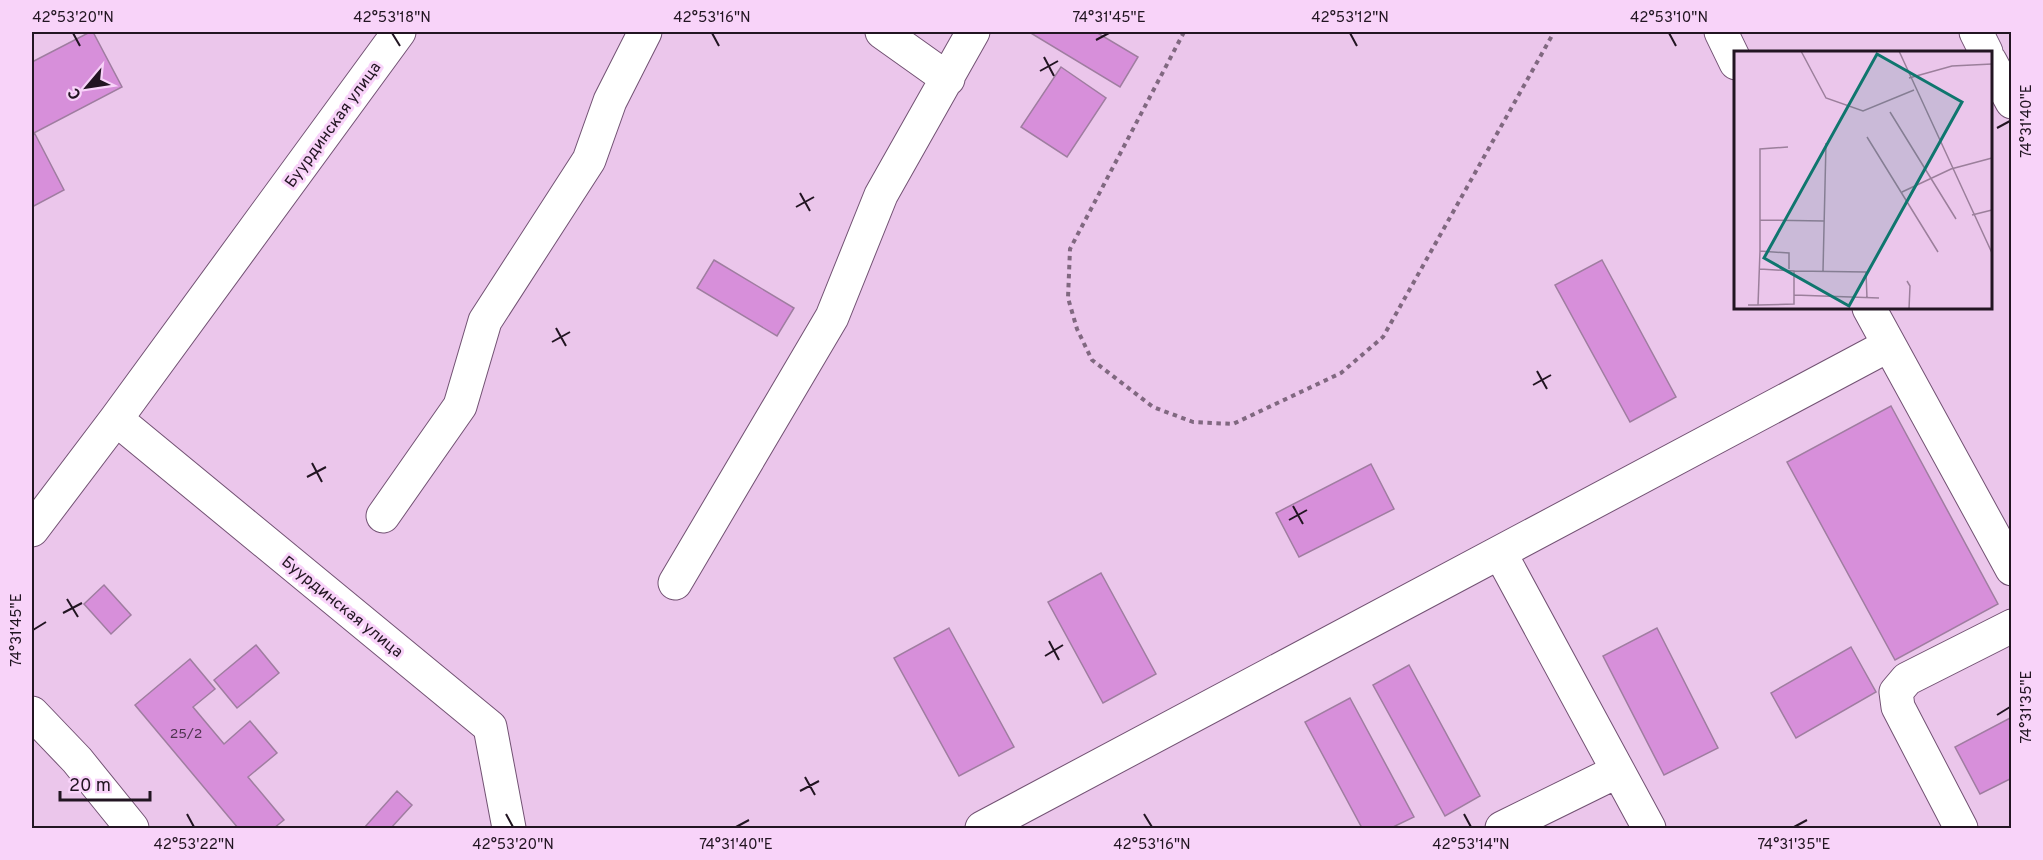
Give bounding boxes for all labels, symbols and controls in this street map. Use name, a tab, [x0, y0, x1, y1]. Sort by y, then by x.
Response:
text: 42°53'20"N	[32, 9, 114, 28]
text: 42°53'18"N	[353, 9, 431, 28]
text: 42°53'16"N	[673, 9, 751, 28]
text: 74°31'45"E	[1072, 9, 1146, 28]
text: 42°53'12"N	[1311, 9, 1389, 28]
text: 42°53'10"N	[1630, 9, 1708, 28]
inset map	[1734, 51, 1992, 309]
north arrow	[57, 57, 117, 117]
street label: Буурдинская улица	[281, 58, 386, 192]
text: С	[64, 84, 87, 103]
text: 74°31'40"E	[2018, 84, 2037, 158]
street label: Буурдинская улица	[277, 552, 407, 663]
text: 74°31'45"E	[8, 593, 27, 667]
text: 74°31'35"E	[2018, 671, 2037, 743]
house number: 25/2	[170, 726, 202, 743]
scale bar	[60, 764, 150, 802]
text: 20 m	[69, 775, 111, 798]
text: 42°53'22"N	[153, 836, 235, 855]
text: 42°53'20"N	[472, 836, 554, 855]
text: 74°31'40"E	[699, 836, 773, 855]
text: 42°53'16"N	[1113, 836, 1191, 855]
text: 42°53'14"N	[1432, 836, 1510, 855]
text: 74°31'35"E	[1758, 836, 1830, 855]

